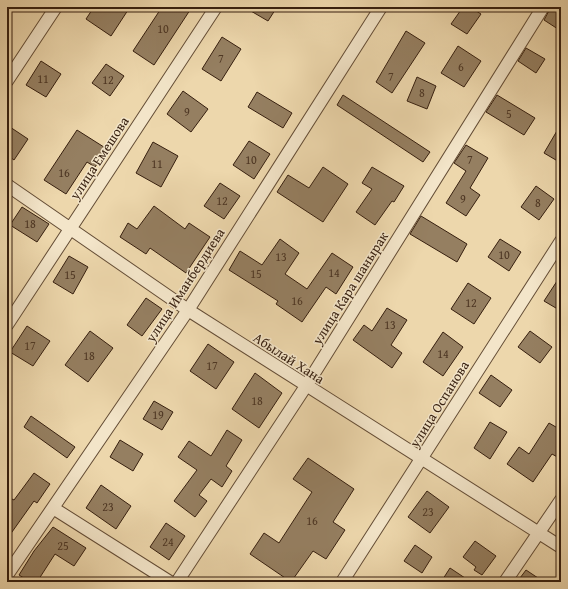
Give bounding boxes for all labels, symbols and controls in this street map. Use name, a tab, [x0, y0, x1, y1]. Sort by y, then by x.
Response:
house number: 10	[157, 20, 169, 37]
house number: 7	[218, 50, 224, 67]
house number: 6	[458, 58, 464, 75]
house number: 7	[388, 68, 394, 85]
house number: 11	[37, 70, 49, 87]
house number: 12	[102, 71, 114, 88]
house number: 8	[419, 84, 425, 101]
house number: 9	[184, 103, 190, 120]
house number: 5	[506, 105, 512, 122]
street label: улица Емешова	[64, 112, 134, 204]
house number: 10	[245, 151, 257, 168]
house number: 7	[467, 151, 473, 168]
house number: 11	[151, 155, 163, 172]
house number: 16	[58, 164, 70, 181]
house number: 9	[460, 190, 466, 207]
house number: 12	[216, 192, 228, 209]
house number: 8	[535, 194, 541, 211]
house number: 18	[24, 215, 36, 232]
street label: улица Иманбердиева	[140, 224, 230, 347]
street label: улица Кара шанырак	[306, 227, 393, 349]
house number: 10	[498, 246, 510, 263]
house number: 13	[275, 248, 287, 265]
house number: 14	[328, 264, 340, 281]
house number: 15	[250, 265, 262, 282]
house number: 15	[64, 266, 76, 283]
house number: 16	[291, 292, 303, 309]
house number: 12	[465, 294, 477, 311]
house number: 13	[384, 316, 396, 333]
street label: Абылай Хана	[249, 327, 329, 389]
house number: 17	[24, 337, 36, 354]
house number: 14	[437, 345, 449, 362]
house number: 18	[83, 347, 95, 364]
street label: улица Оспанова	[404, 356, 474, 452]
house number: 17	[206, 357, 218, 374]
house number: 18	[251, 392, 263, 409]
house number: 19	[152, 406, 164, 423]
house number: 23	[102, 498, 114, 515]
house number: 23	[422, 503, 434, 520]
house number: 16	[306, 512, 318, 529]
house number: 24	[162, 533, 174, 550]
house number: 25	[57, 537, 69, 554]

